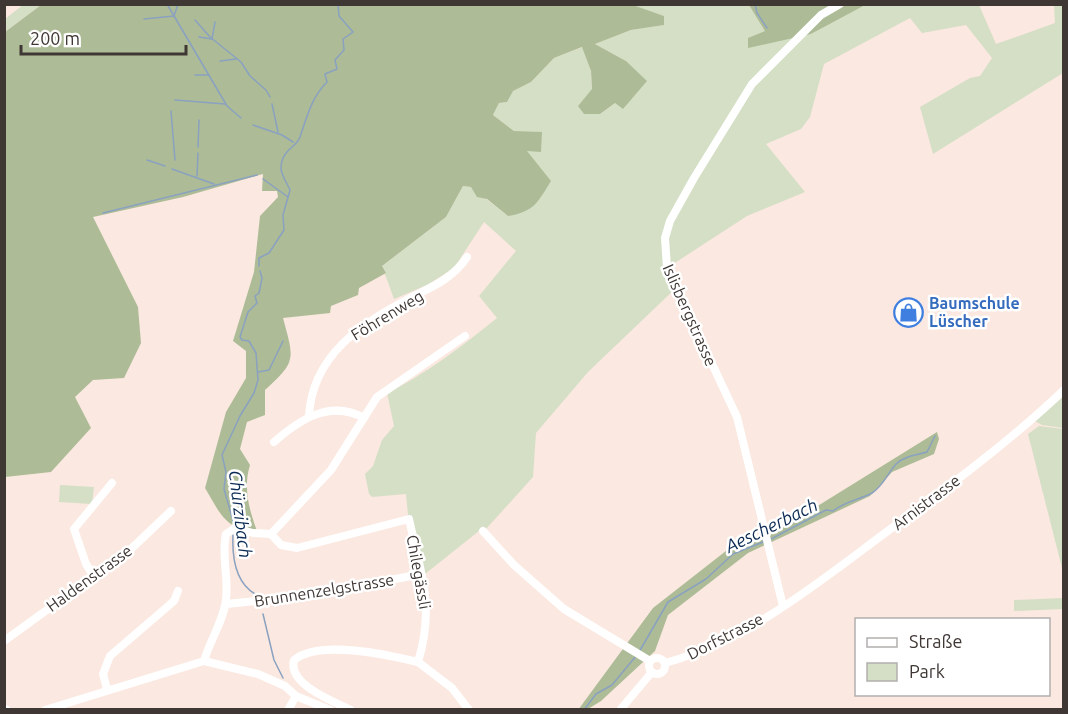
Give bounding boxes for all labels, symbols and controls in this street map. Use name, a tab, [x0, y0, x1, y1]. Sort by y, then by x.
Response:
scale bar	[21, 18, 186, 56]
text: 200 m	[30, 28, 80, 48]
street label: Islisbergstrasse	[659, 261, 721, 369]
street label: Föhrenweg	[348, 286, 426, 344]
place label: Baumschule Lüscher	[929, 294, 1020, 330]
shop icon: Baumschule Lüscher	[892, 296, 924, 328]
water label: Chürzibach	[226, 469, 256, 559]
street label: Arnistrasse	[889, 471, 963, 533]
water label: Aescherbach	[721, 494, 820, 556]
street label: Chilegässli	[404, 533, 434, 611]
street label: Haldenstrasse	[43, 541, 135, 615]
street label: Brunnenzelgstrasse	[253, 570, 395, 610]
street label: Dorfstrasse	[684, 609, 766, 663]
legend	[855, 618, 1050, 696]
text: Straße	[909, 631, 962, 651]
text: Park	[909, 661, 945, 681]

